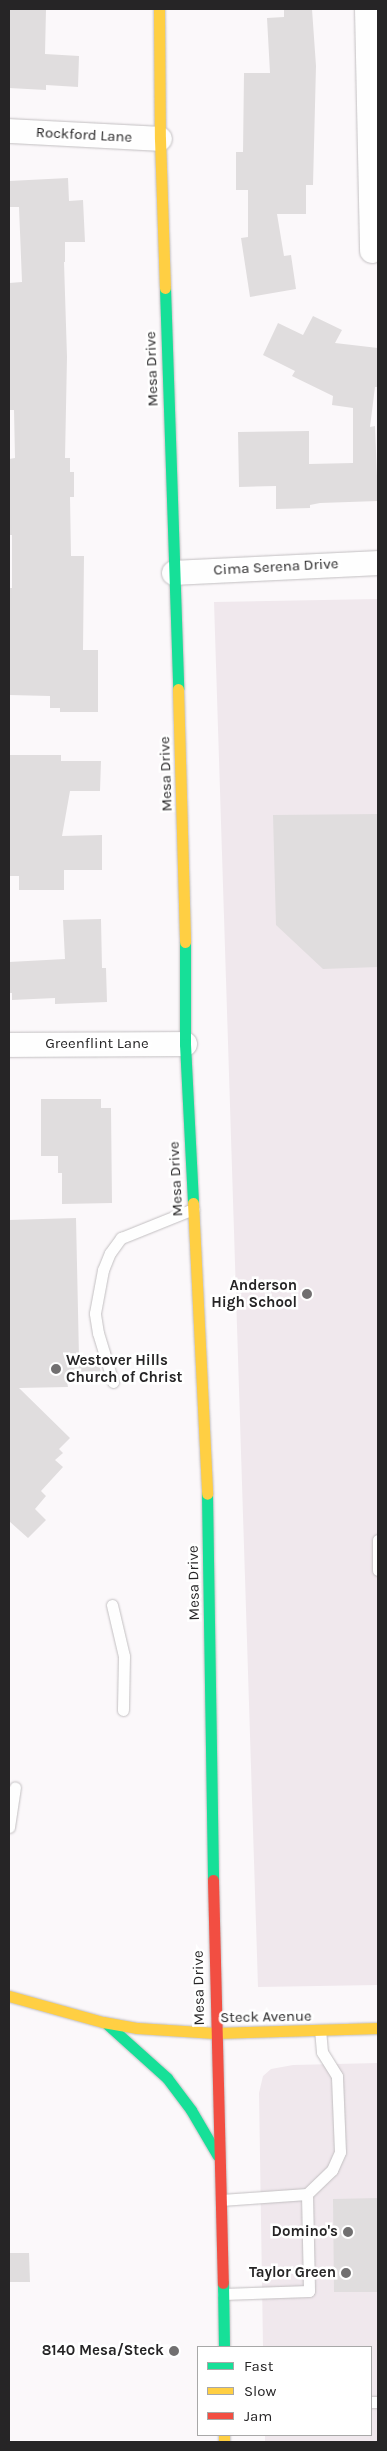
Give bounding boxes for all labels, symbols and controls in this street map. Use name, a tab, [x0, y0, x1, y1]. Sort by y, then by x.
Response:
street label: Rockford Lane	[35, 123, 133, 147]
street label: Mesa Drive	[142, 331, 162, 407]
street label: Cima Serena Drive	[213, 555, 339, 579]
street label: Mesa Drive	[156, 736, 176, 812]
street label: Greenflint Lane	[45, 1035, 149, 1053]
street label: Mesa Drive	[165, 1141, 187, 1217]
place label: Anderson High School	[211, 1276, 297, 1311]
marker: Anderson High School	[301, 1288, 313, 1300]
place label: Westover Hills Church of Christ	[66, 1351, 183, 1386]
marker: Westover Hills Church of Christ	[50, 1363, 62, 1375]
street label: Mesa Drive	[184, 1545, 204, 1621]
street label: Mesa Drive	[189, 1950, 209, 2026]
street label: Steck Avenue	[220, 2007, 312, 2027]
place label: Domino's	[272, 2223, 338, 2241]
marker: Domino's	[342, 2226, 354, 2238]
place label: Taylor Green	[249, 2264, 336, 2282]
marker: Taylor Green	[340, 2267, 352, 2279]
place label: 8140 Mesa/Steck	[42, 2342, 164, 2360]
marker: 8140 Mesa/Steck	[168, 2345, 180, 2357]
legend	[197, 2346, 372, 2436]
text: Fast	[244, 2357, 273, 2375]
text: Slow	[244, 2382, 276, 2400]
text: Jam	[244, 2407, 272, 2425]

